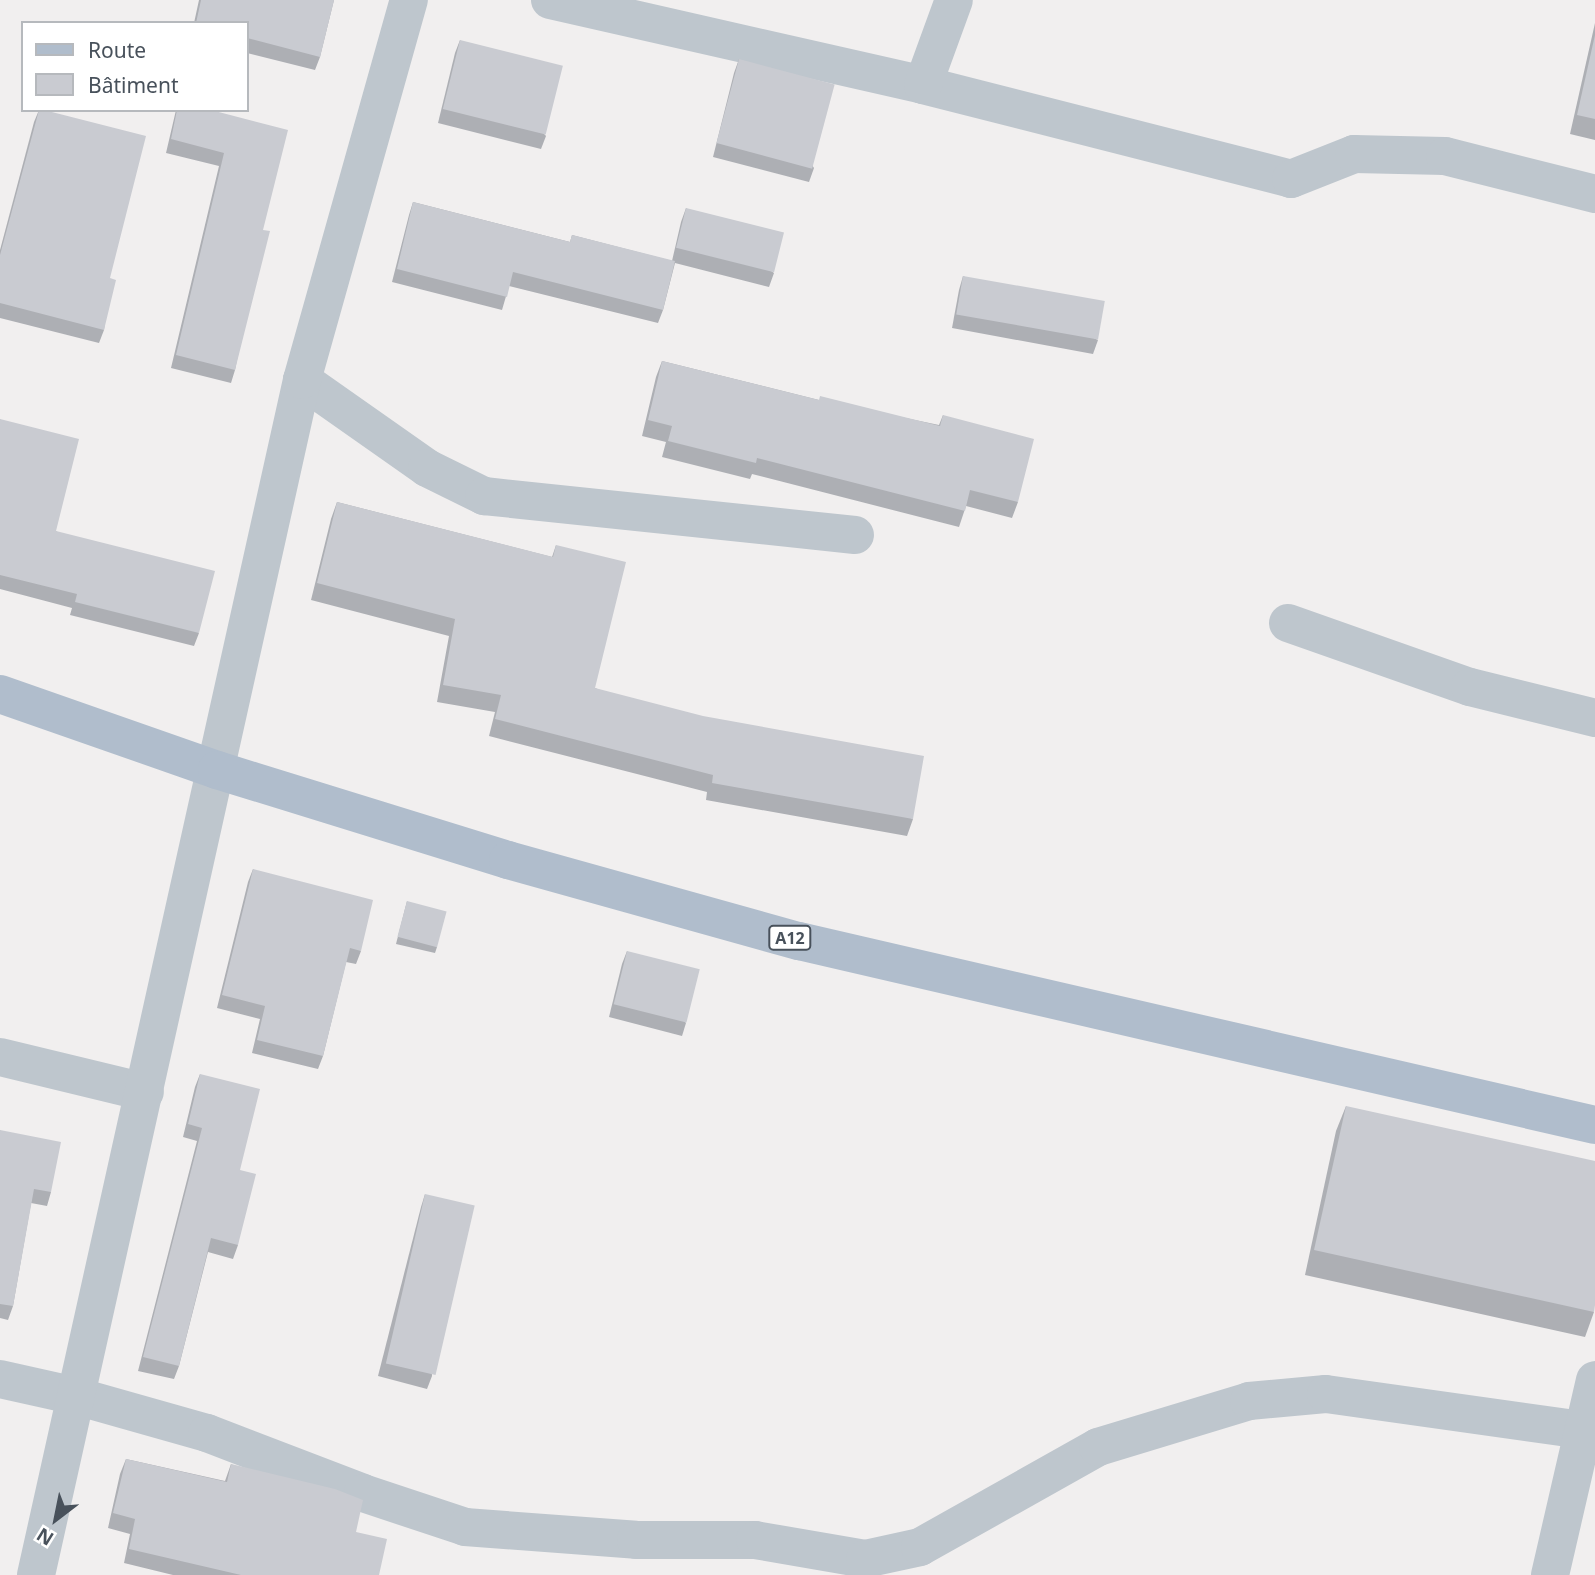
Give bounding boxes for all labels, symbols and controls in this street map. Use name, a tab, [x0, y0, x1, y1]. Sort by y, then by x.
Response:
legend	[21, 21, 248, 112]
text: Route	[88, 36, 146, 64]
text: Bâtiment	[88, 71, 178, 99]
road number: A12	[767, 926, 813, 950]
north arrow	[21, 1484, 91, 1554]
text: N	[31, 1522, 58, 1552]

